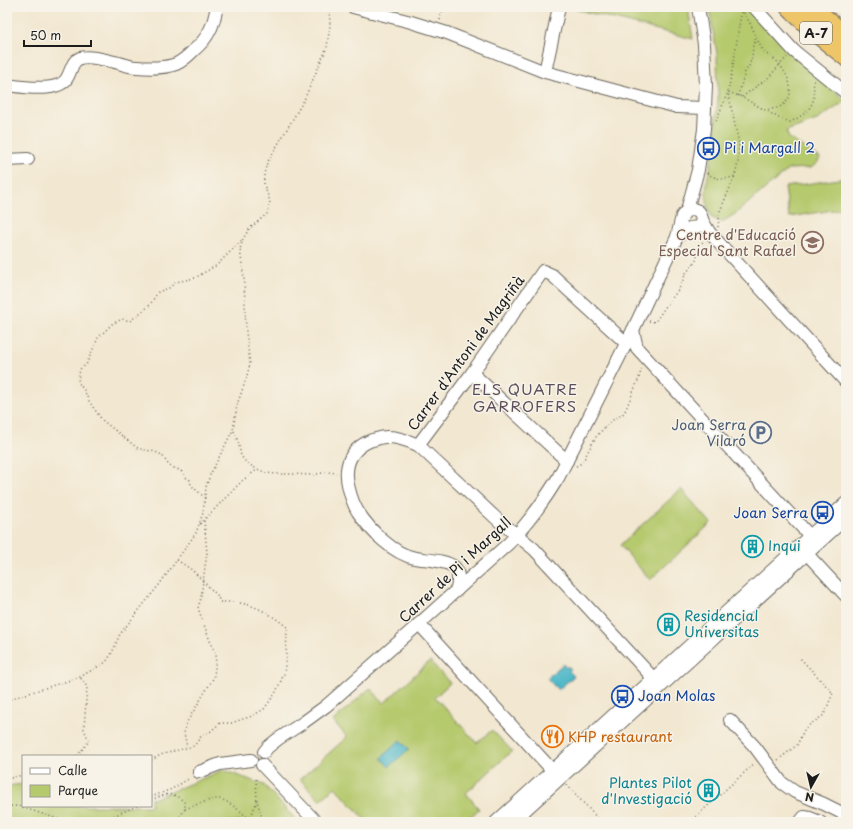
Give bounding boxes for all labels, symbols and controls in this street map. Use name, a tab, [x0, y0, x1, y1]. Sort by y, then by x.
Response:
scale bar	[24, 22, 91, 48]
road number: A-7	[800, 22, 832, 44]
text: 50 m	[30, 26, 61, 44]
bus stop icon: Pi i Margall 2	[695, 135, 721, 161]
place label: Pi i Margall 2	[724, 137, 815, 158]
place label: Centre d'Educació Especial Sant Rafael	[658, 224, 796, 261]
school or university icon: Centre d'Educació Especial Sant Rafael	[799, 230, 825, 256]
street label: Carrer d'Antoni de Magriñà	[402, 271, 529, 435]
district label: ELS QUATRE GARROFERS	[472, 377, 578, 417]
place label: Joan Serra Vilaró	[672, 414, 746, 451]
parking icon: Joan Serra Vilaró	[748, 420, 774, 446]
bus stop icon: Joan Serra	[810, 500, 836, 526]
place label: Joan Serra	[734, 502, 808, 523]
street label: Carrer de Pi i Margall	[394, 512, 516, 627]
building icon: Inqui	[740, 533, 766, 559]
place label: Inqui	[768, 535, 801, 556]
place label: Residencial Universitas	[684, 605, 759, 642]
building icon: Residencial Universitas	[655, 611, 681, 637]
bus stop icon: Joan Molas	[609, 683, 635, 709]
place label: Joan Molas	[638, 685, 715, 706]
restaurant icon: KHP restaurant	[540, 724, 566, 750]
place label: KHP restaurant	[568, 726, 673, 747]
legend	[22, 755, 152, 807]
text: Calle	[58, 761, 88, 779]
north arrow	[791, 767, 831, 807]
place label: Plantes Pilot d'Investigació	[601, 772, 692, 809]
building icon: Plantes Pilot d'Investigació	[695, 778, 721, 804]
text: Parque	[58, 781, 98, 799]
text: N	[804, 788, 815, 806]

